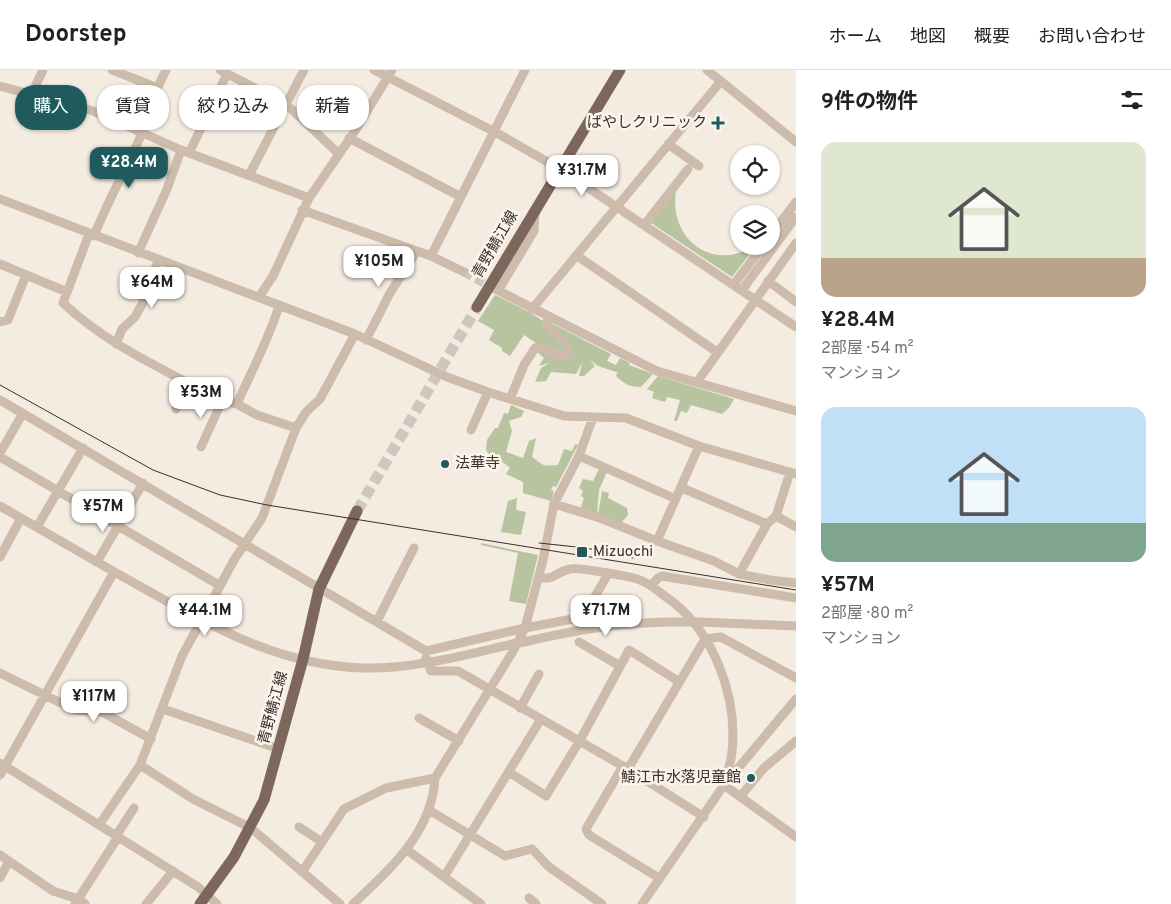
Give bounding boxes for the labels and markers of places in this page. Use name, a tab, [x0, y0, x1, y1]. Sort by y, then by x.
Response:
place label: ばやしクリニック	[587, 114, 707, 133]
marker: ばやしクリニック	[711, 116, 725, 130]
pin: ¥28.4M	[88, 146, 170, 189]
pin: ¥31.7M	[541, 154, 623, 197]
pin: ¥105M	[344, 246, 414, 288]
pin: ¥64M	[122, 266, 182, 309]
pin: ¥53M	[171, 376, 231, 419]
place label: 法華寺	[455, 455, 500, 474]
marker: 法華寺	[439, 458, 451, 470]
pin: ¥57M	[73, 490, 133, 533]
place label: Mizuochi	[593, 543, 653, 562]
marker: Mizuochi	[575, 545, 589, 559]
pin: ¥44.1M	[164, 594, 246, 637]
pin: ¥71.7M	[565, 594, 647, 637]
pin: ¥117M	[59, 680, 129, 723]
place label: 鯖江市水落児童館	[621, 769, 741, 788]
marker: 鯖江市水落児童館	[745, 772, 757, 784]

